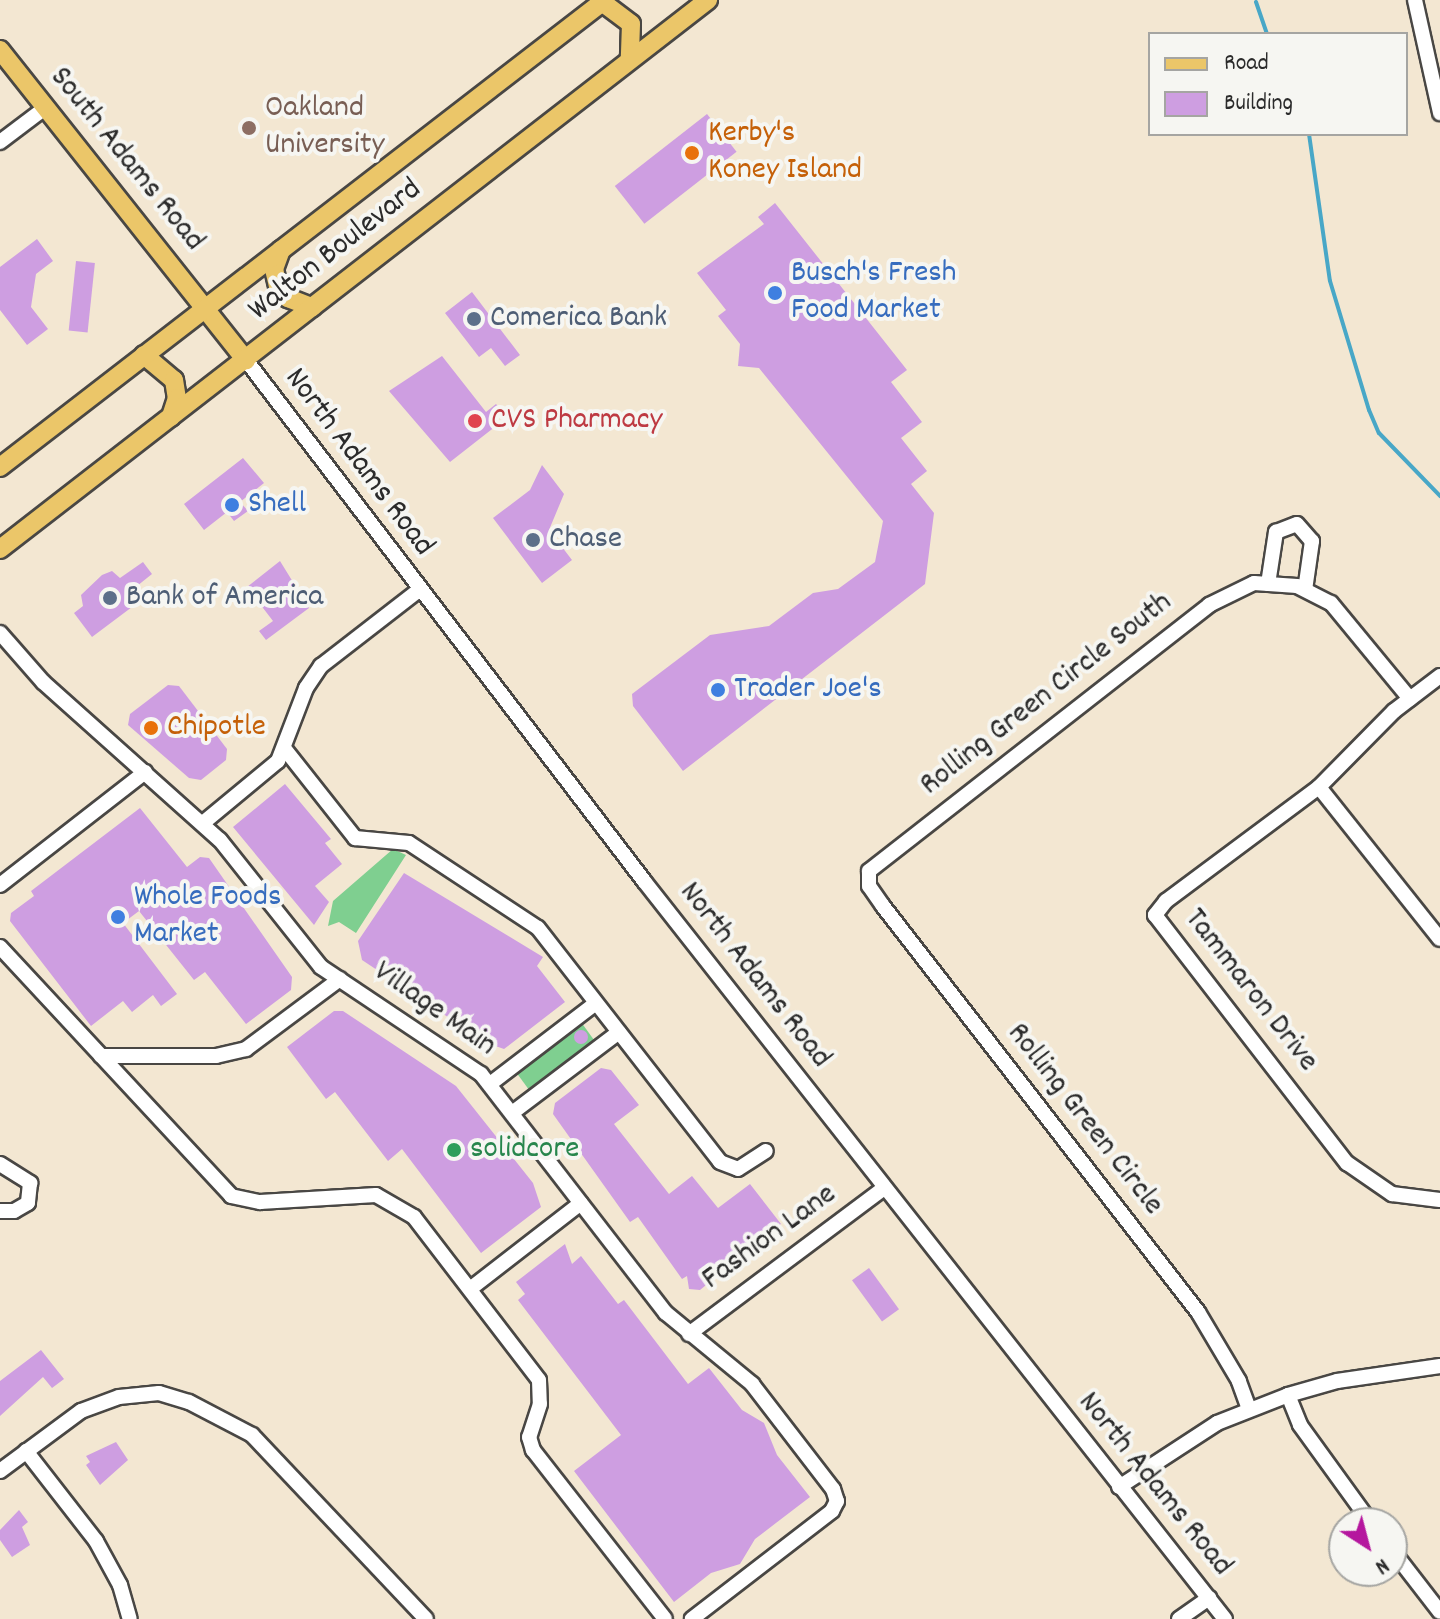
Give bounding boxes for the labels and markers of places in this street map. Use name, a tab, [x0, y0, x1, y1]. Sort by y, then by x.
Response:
place label: Oakland University	[265, 91, 384, 166]
place label: Kerby's Koney Island	[708, 116, 862, 191]
marker: Oakland University	[240, 119, 258, 137]
marker: Kerby's Koney Island	[683, 144, 701, 162]
place label: Busch's Fresh Food Market	[791, 256, 956, 331]
marker: Busch's Fresh Food Market	[766, 284, 784, 302]
place label: Comerica Bank	[490, 300, 667, 338]
marker: Comerica Bank	[465, 310, 483, 328]
place label: CVS Pharmacy	[491, 402, 663, 440]
marker: CVS Pharmacy	[466, 412, 484, 430]
place label: Shell	[248, 486, 306, 524]
marker: Shell	[223, 496, 241, 514]
place label: Chase	[549, 521, 622, 559]
marker: Chase	[524, 531, 542, 549]
place label: Bank of America	[126, 579, 323, 617]
marker: Bank of America	[101, 589, 119, 607]
place label: Trader Joe's	[734, 671, 882, 709]
marker: Trader Joe's	[709, 681, 727, 699]
place label: Chipotle	[167, 709, 266, 747]
marker: Chipotle	[142, 719, 160, 737]
place label: Whole Foods Market	[134, 880, 282, 955]
marker: Whole Foods Market	[109, 908, 127, 926]
place label: solidcore	[470, 1131, 579, 1169]
marker: solidcore	[445, 1141, 463, 1159]

